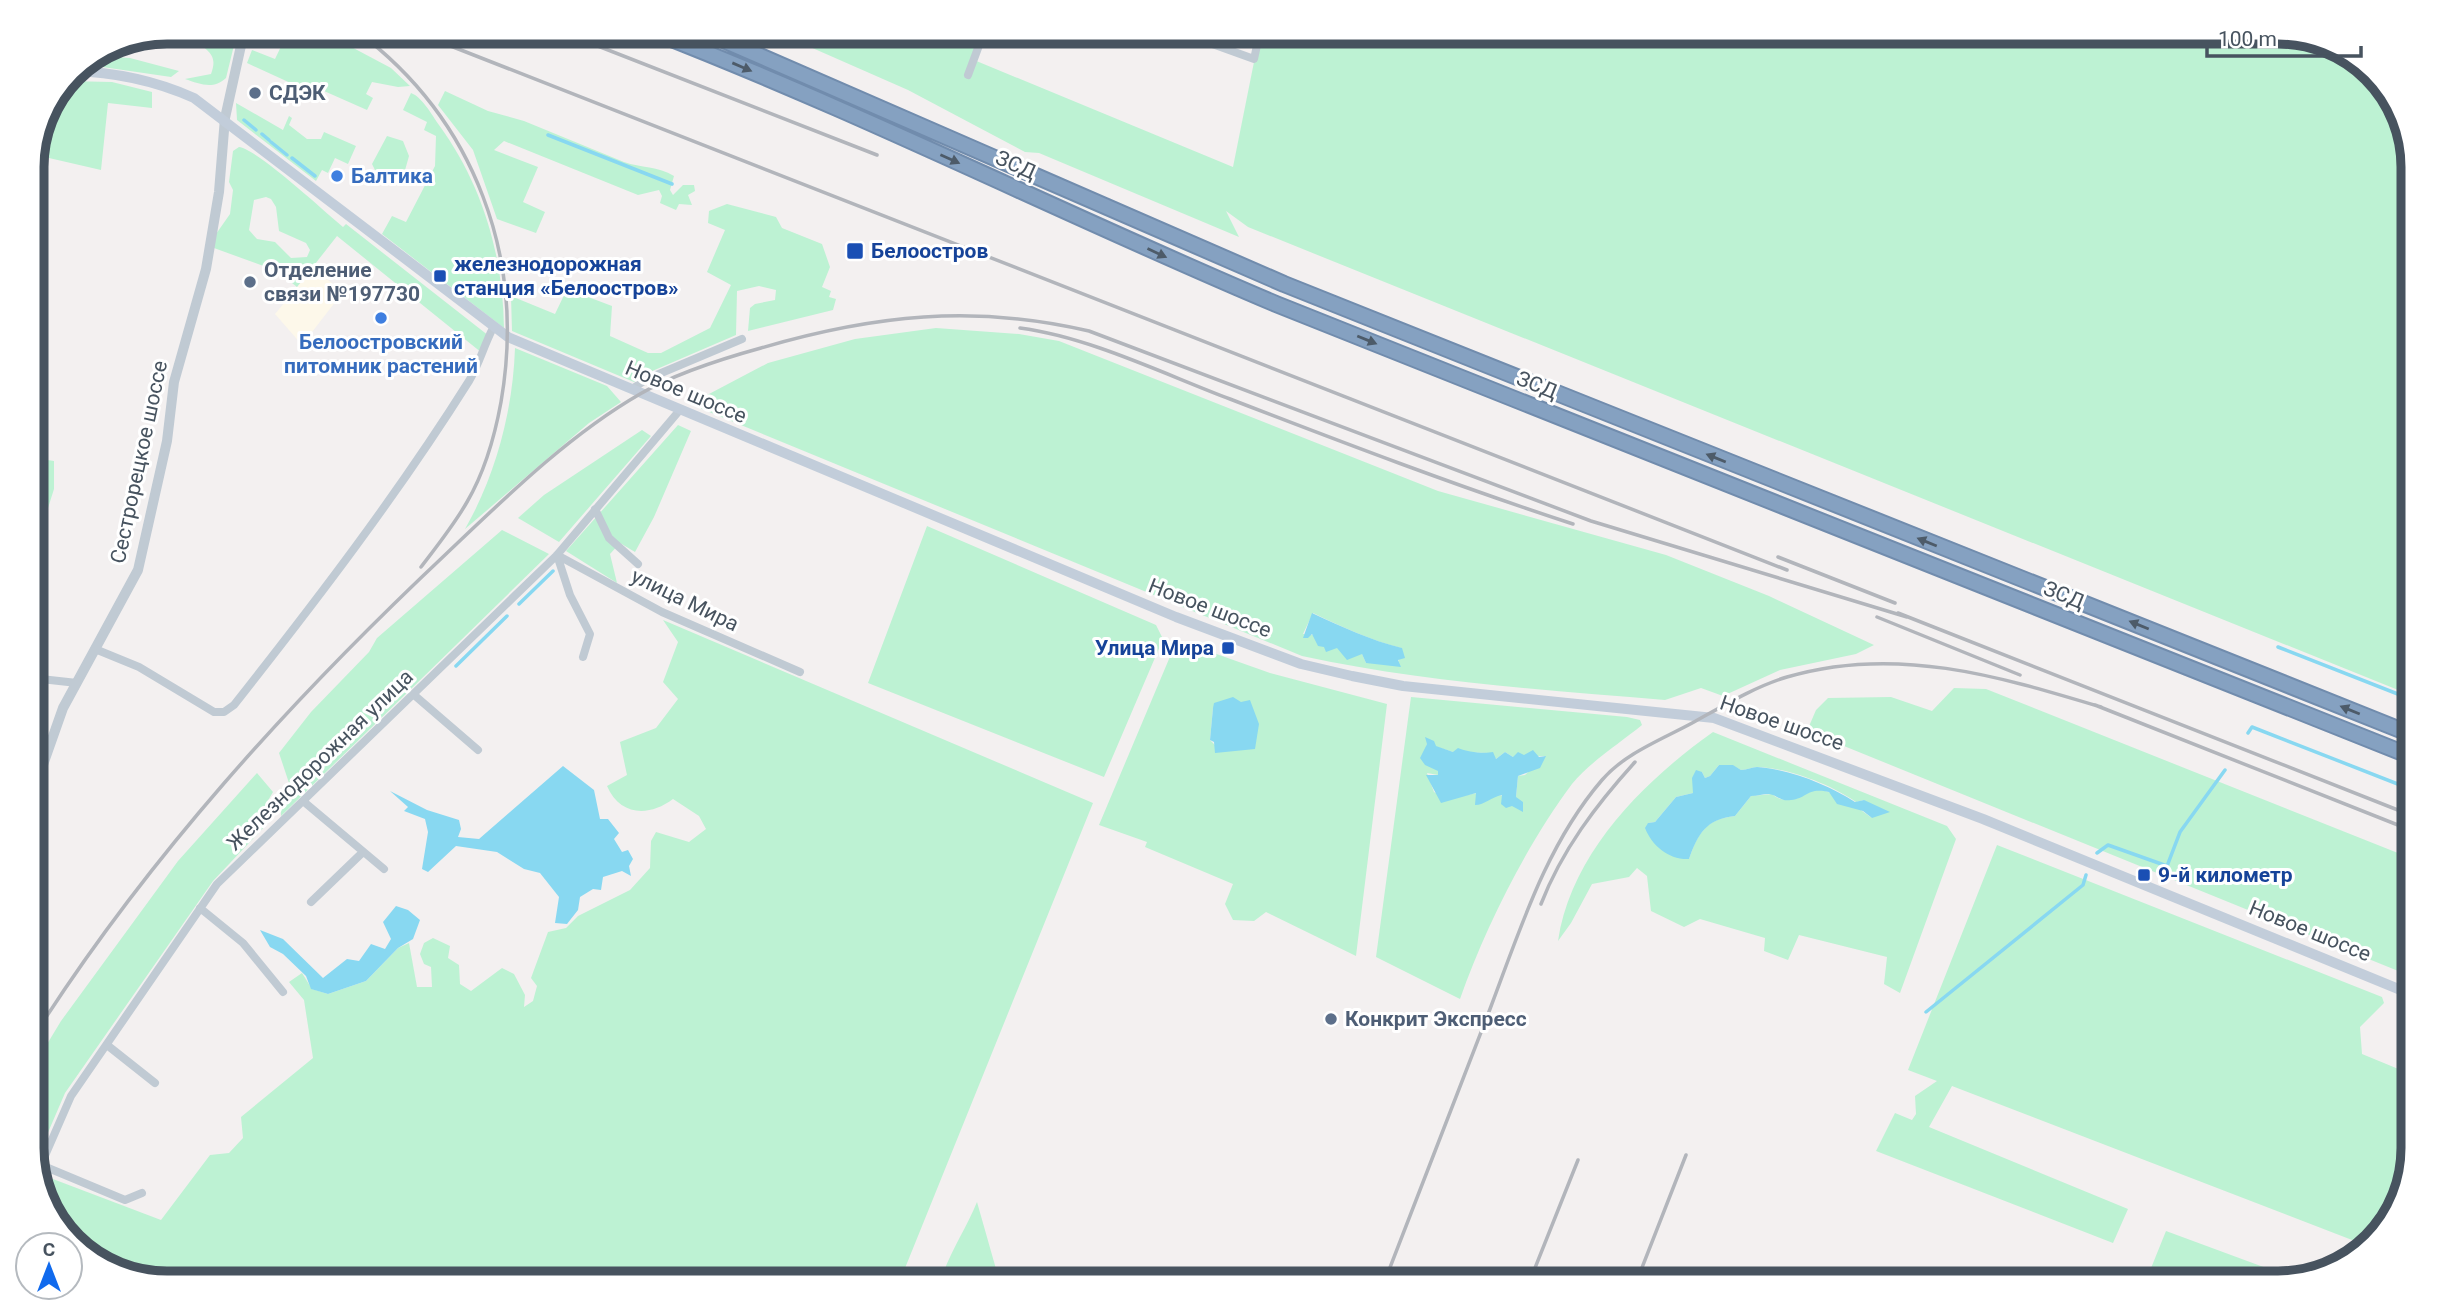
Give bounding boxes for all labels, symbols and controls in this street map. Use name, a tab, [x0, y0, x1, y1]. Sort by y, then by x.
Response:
scale bar	[2207, 14, 2361, 58]
text: 100 m	[2218, 27, 2277, 51]
one-way arrow	[731, 62, 752, 73]
place label: СДЭК	[269, 81, 326, 105]
marker: СДЭК	[247, 85, 263, 101]
street label: ЗСД	[992, 146, 1040, 185]
one-way arrow	[940, 153, 960, 165]
place label: Балтика	[351, 164, 433, 188]
marker: Балтика	[329, 168, 345, 184]
place label: Белоостров	[871, 239, 988, 263]
marker: Белоостров	[845, 241, 865, 261]
one-way arrow	[1147, 247, 1167, 259]
place label: железнодорожная станция «Белоостров»	[454, 252, 679, 300]
place label: Отделение связи №197730	[264, 258, 420, 306]
marker: железнодорожная станция «Белоостров»	[432, 268, 448, 284]
marker: Отделение связи №197730	[242, 274, 258, 290]
marker: Белоостровский питомник растений	[373, 310, 389, 326]
place label: Белоостровский питомник растений	[284, 330, 478, 378]
one-way arrow	[1357, 335, 1378, 346]
street label: Новое шоссе	[622, 356, 750, 428]
street label: Сестрорецкое шоссе	[106, 358, 172, 566]
street label: ЗСД	[1513, 366, 1561, 404]
one-way arrow	[1705, 452, 1726, 463]
one-way arrow	[1917, 536, 1938, 547]
street label: улица Мира	[627, 564, 743, 636]
street label: Новое шоссе	[1145, 574, 1275, 642]
street label: ЗСД	[2040, 576, 2088, 614]
one-way arrow	[2128, 620, 2149, 631]
place label: Улица Мира	[1095, 636, 1214, 660]
marker: Улица Мира	[1220, 640, 1236, 656]
street label: Железнодорожная улица	[222, 665, 418, 855]
street label: Новое шоссе	[1717, 691, 1847, 755]
one-way arrow	[2339, 704, 2360, 715]
place label: 9-й километр	[2158, 863, 2293, 887]
marker: 9-й километр	[2136, 867, 2152, 883]
street label: Новое шоссе	[2246, 896, 2374, 966]
place label: Конкрит Экспресс	[1345, 1007, 1527, 1031]
marker: Конкрит Экспресс	[1323, 1011, 1339, 1027]
north arrow	[14, 1231, 84, 1301]
text: С	[43, 1238, 55, 1261]

